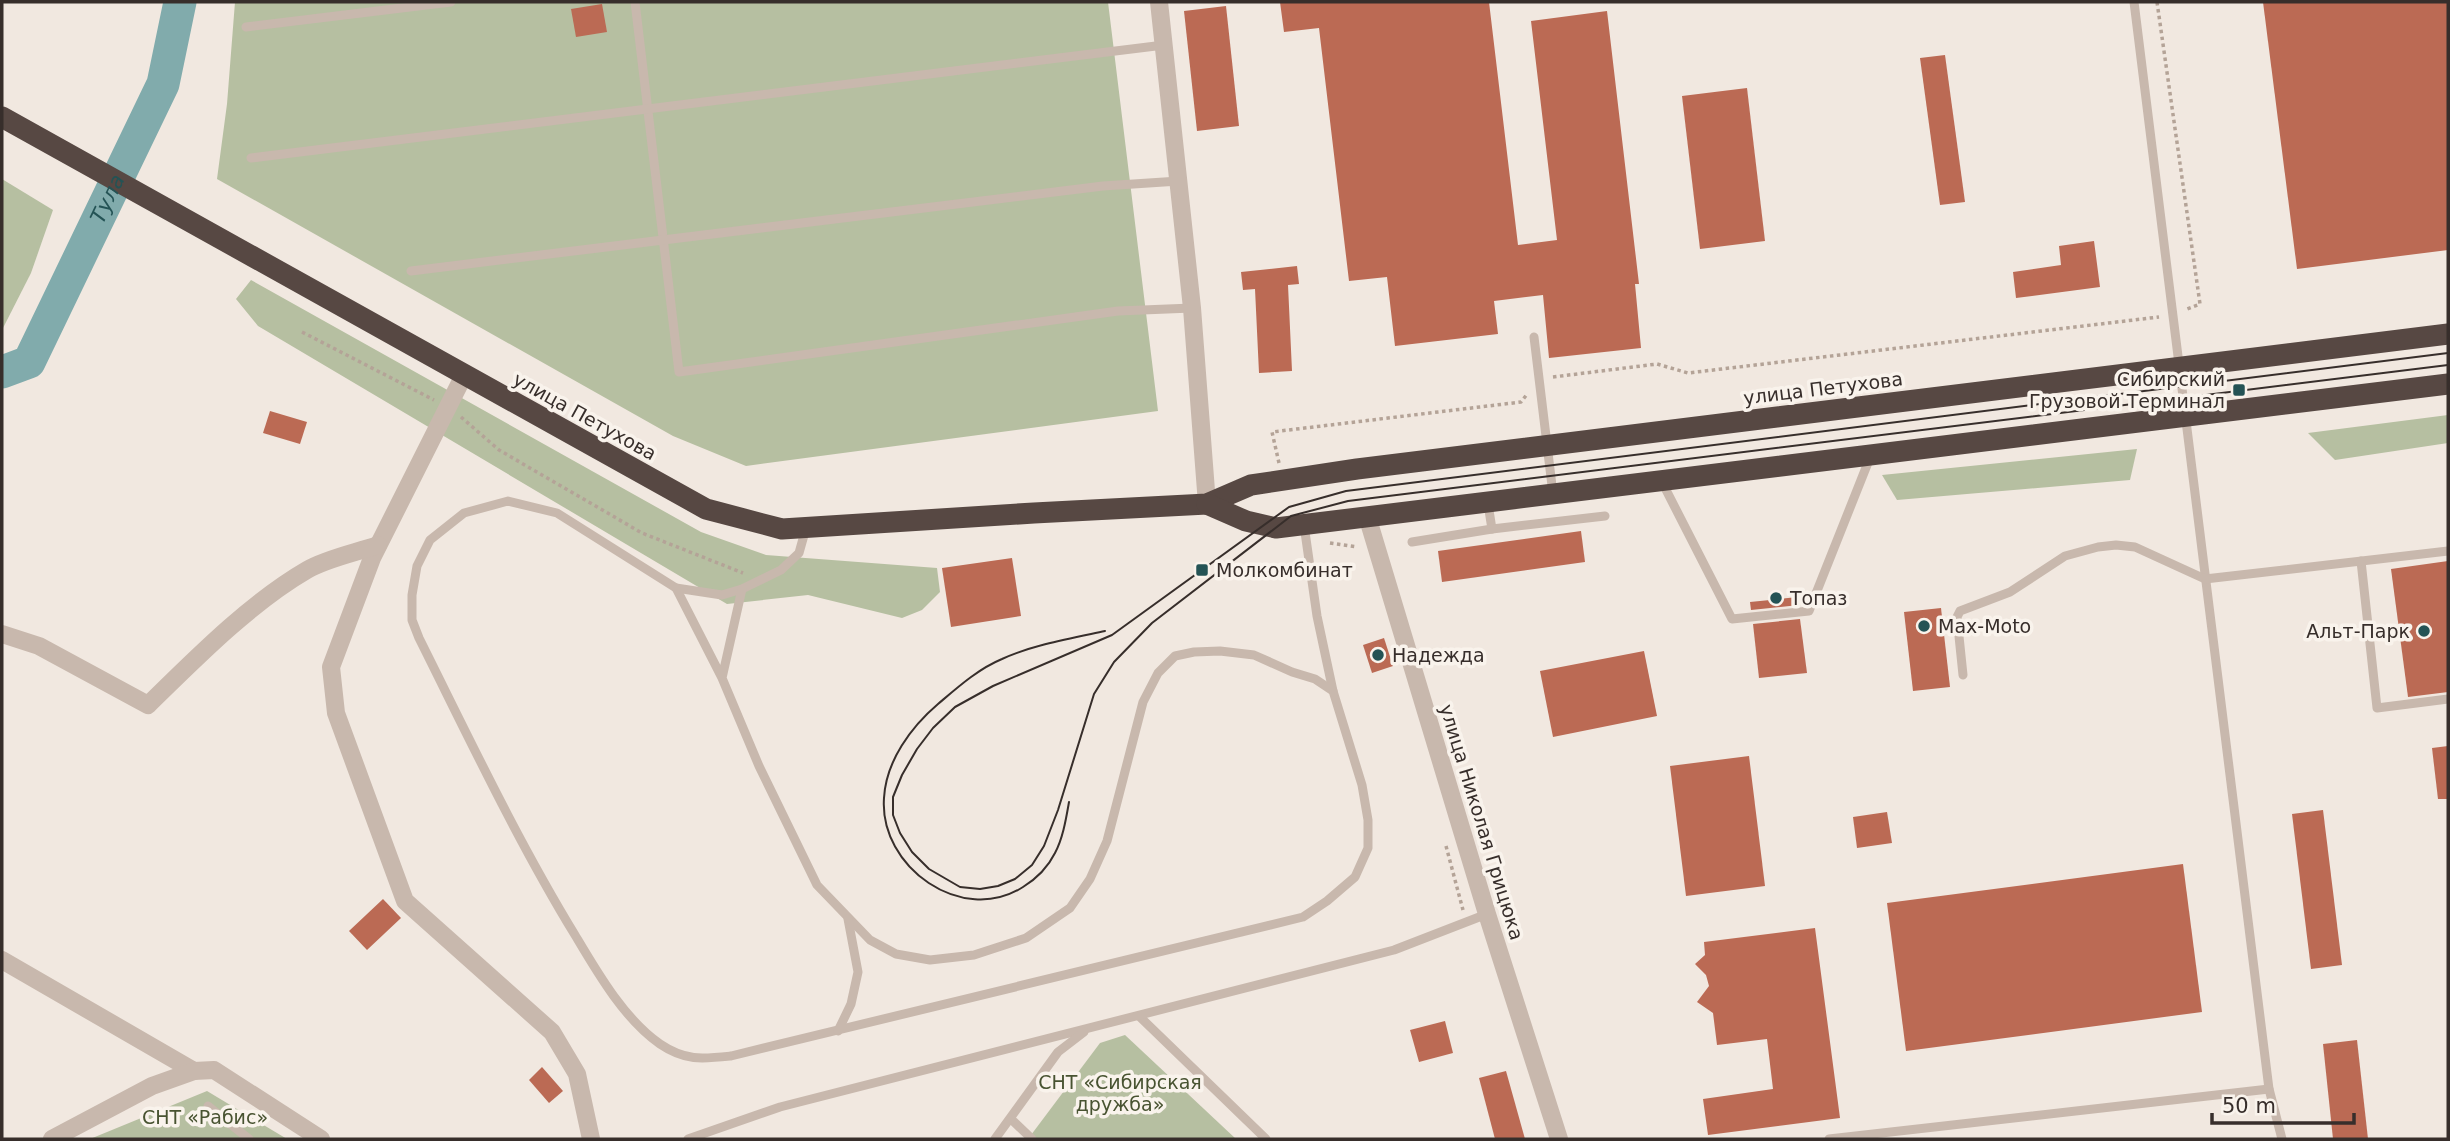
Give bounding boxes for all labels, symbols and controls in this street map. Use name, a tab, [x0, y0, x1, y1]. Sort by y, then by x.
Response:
water label: Тула	[86, 170, 130, 227]
street label: улица Петухова	[1742, 367, 1904, 409]
street label: улица Петухова	[510, 368, 660, 464]
place label: Сибирский Грузовой Терминал	[2029, 368, 2225, 412]
marker: Сибирский Грузовой Терминал	[2231, 382, 2247, 398]
place label: Молкомбинат	[1216, 559, 1353, 581]
marker: Молкомбинат	[1194, 562, 1210, 578]
place label: Топаз	[1789, 587, 1847, 609]
marker: Топаз	[1768, 590, 1784, 606]
place label: Max-Moto	[1938, 615, 2031, 637]
marker: Max-Moto	[1916, 618, 1932, 634]
place label: Альт-Парк	[2306, 620, 2410, 642]
marker: Альт-Парк	[2416, 623, 2432, 639]
place label: Надежда	[1392, 644, 1485, 666]
marker: Надежда	[1370, 647, 1386, 663]
street label: улица Николая Грицюка	[1436, 701, 1528, 943]
park label: СНТ «Сибирская дружба»	[1038, 1071, 1202, 1115]
scale bar	[2212, 1082, 2354, 1126]
text: 50 m	[2222, 1094, 2276, 1118]
park label: СНТ «Рабис»	[142, 1106, 268, 1128]

